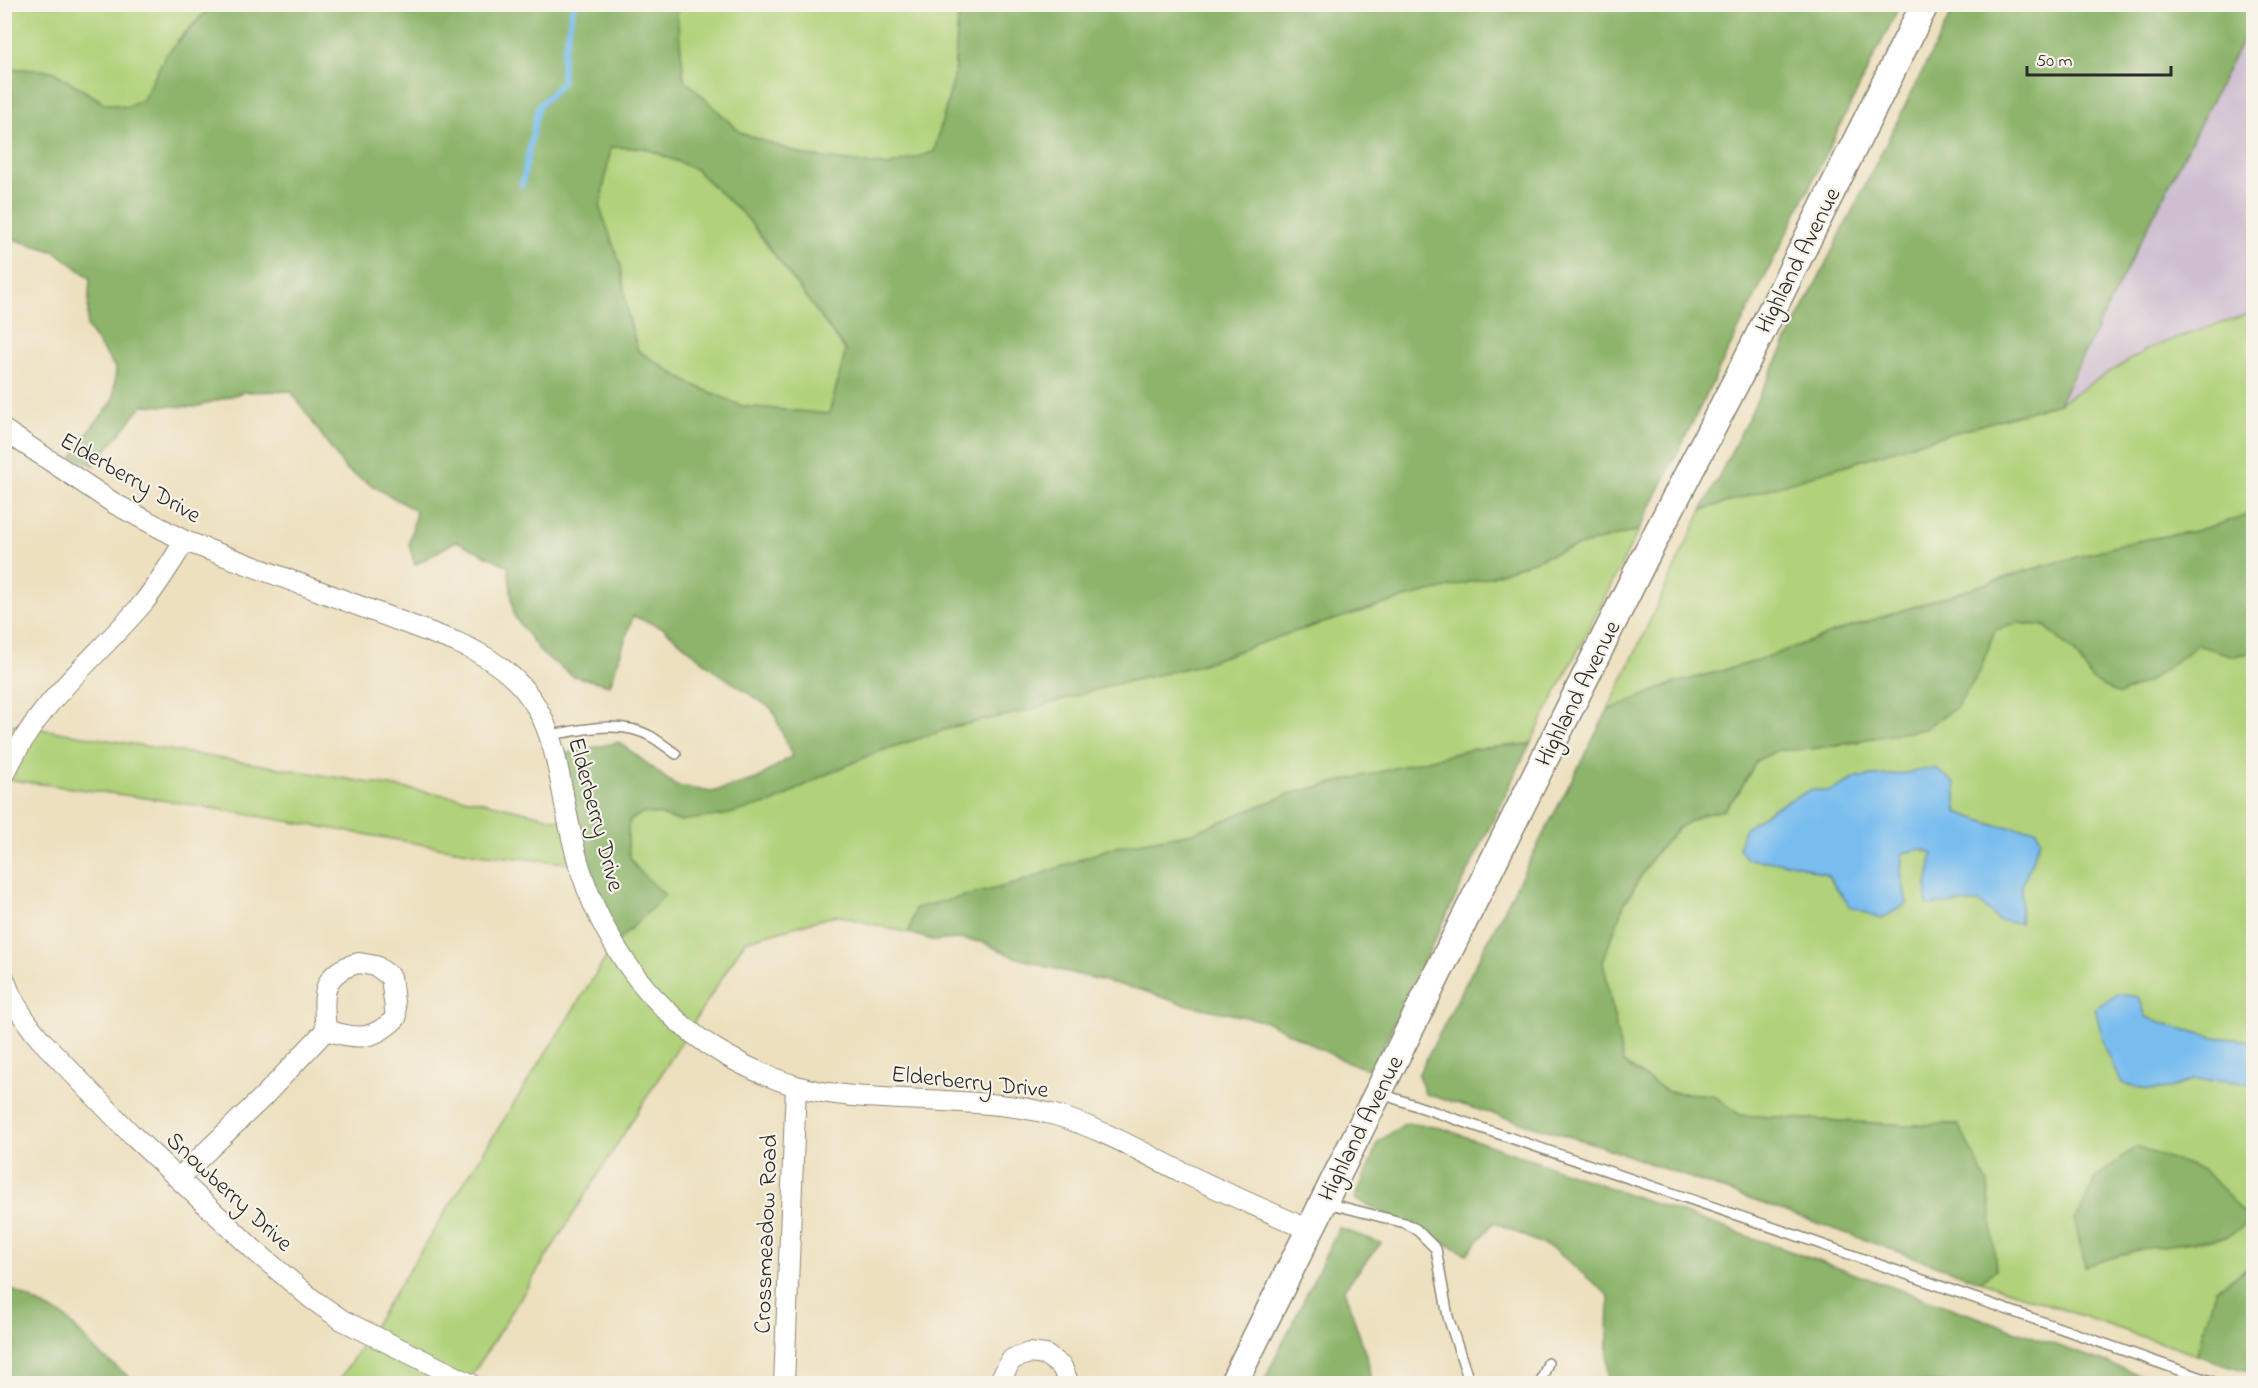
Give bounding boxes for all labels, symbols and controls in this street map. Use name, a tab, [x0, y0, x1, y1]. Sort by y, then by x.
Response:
scale bar	[2027, 39, 2171, 77]
text: 50 m	[2036, 49, 2073, 75]
street label: Highland Avenue	[1747, 182, 1851, 340]
street label: Elderberry Drive	[52, 425, 207, 535]
street label: Highland Avenue	[1527, 615, 1631, 773]
street label: Elderberry Drive	[556, 734, 632, 896]
street label: Highland Avenue	[1310, 1050, 1414, 1208]
street label: Elderberry Drive	[889, 1058, 1050, 1110]
street label: Snowberry Drive	[156, 1125, 300, 1262]
street label: Crossmeadow Road	[747, 1133, 788, 1335]

